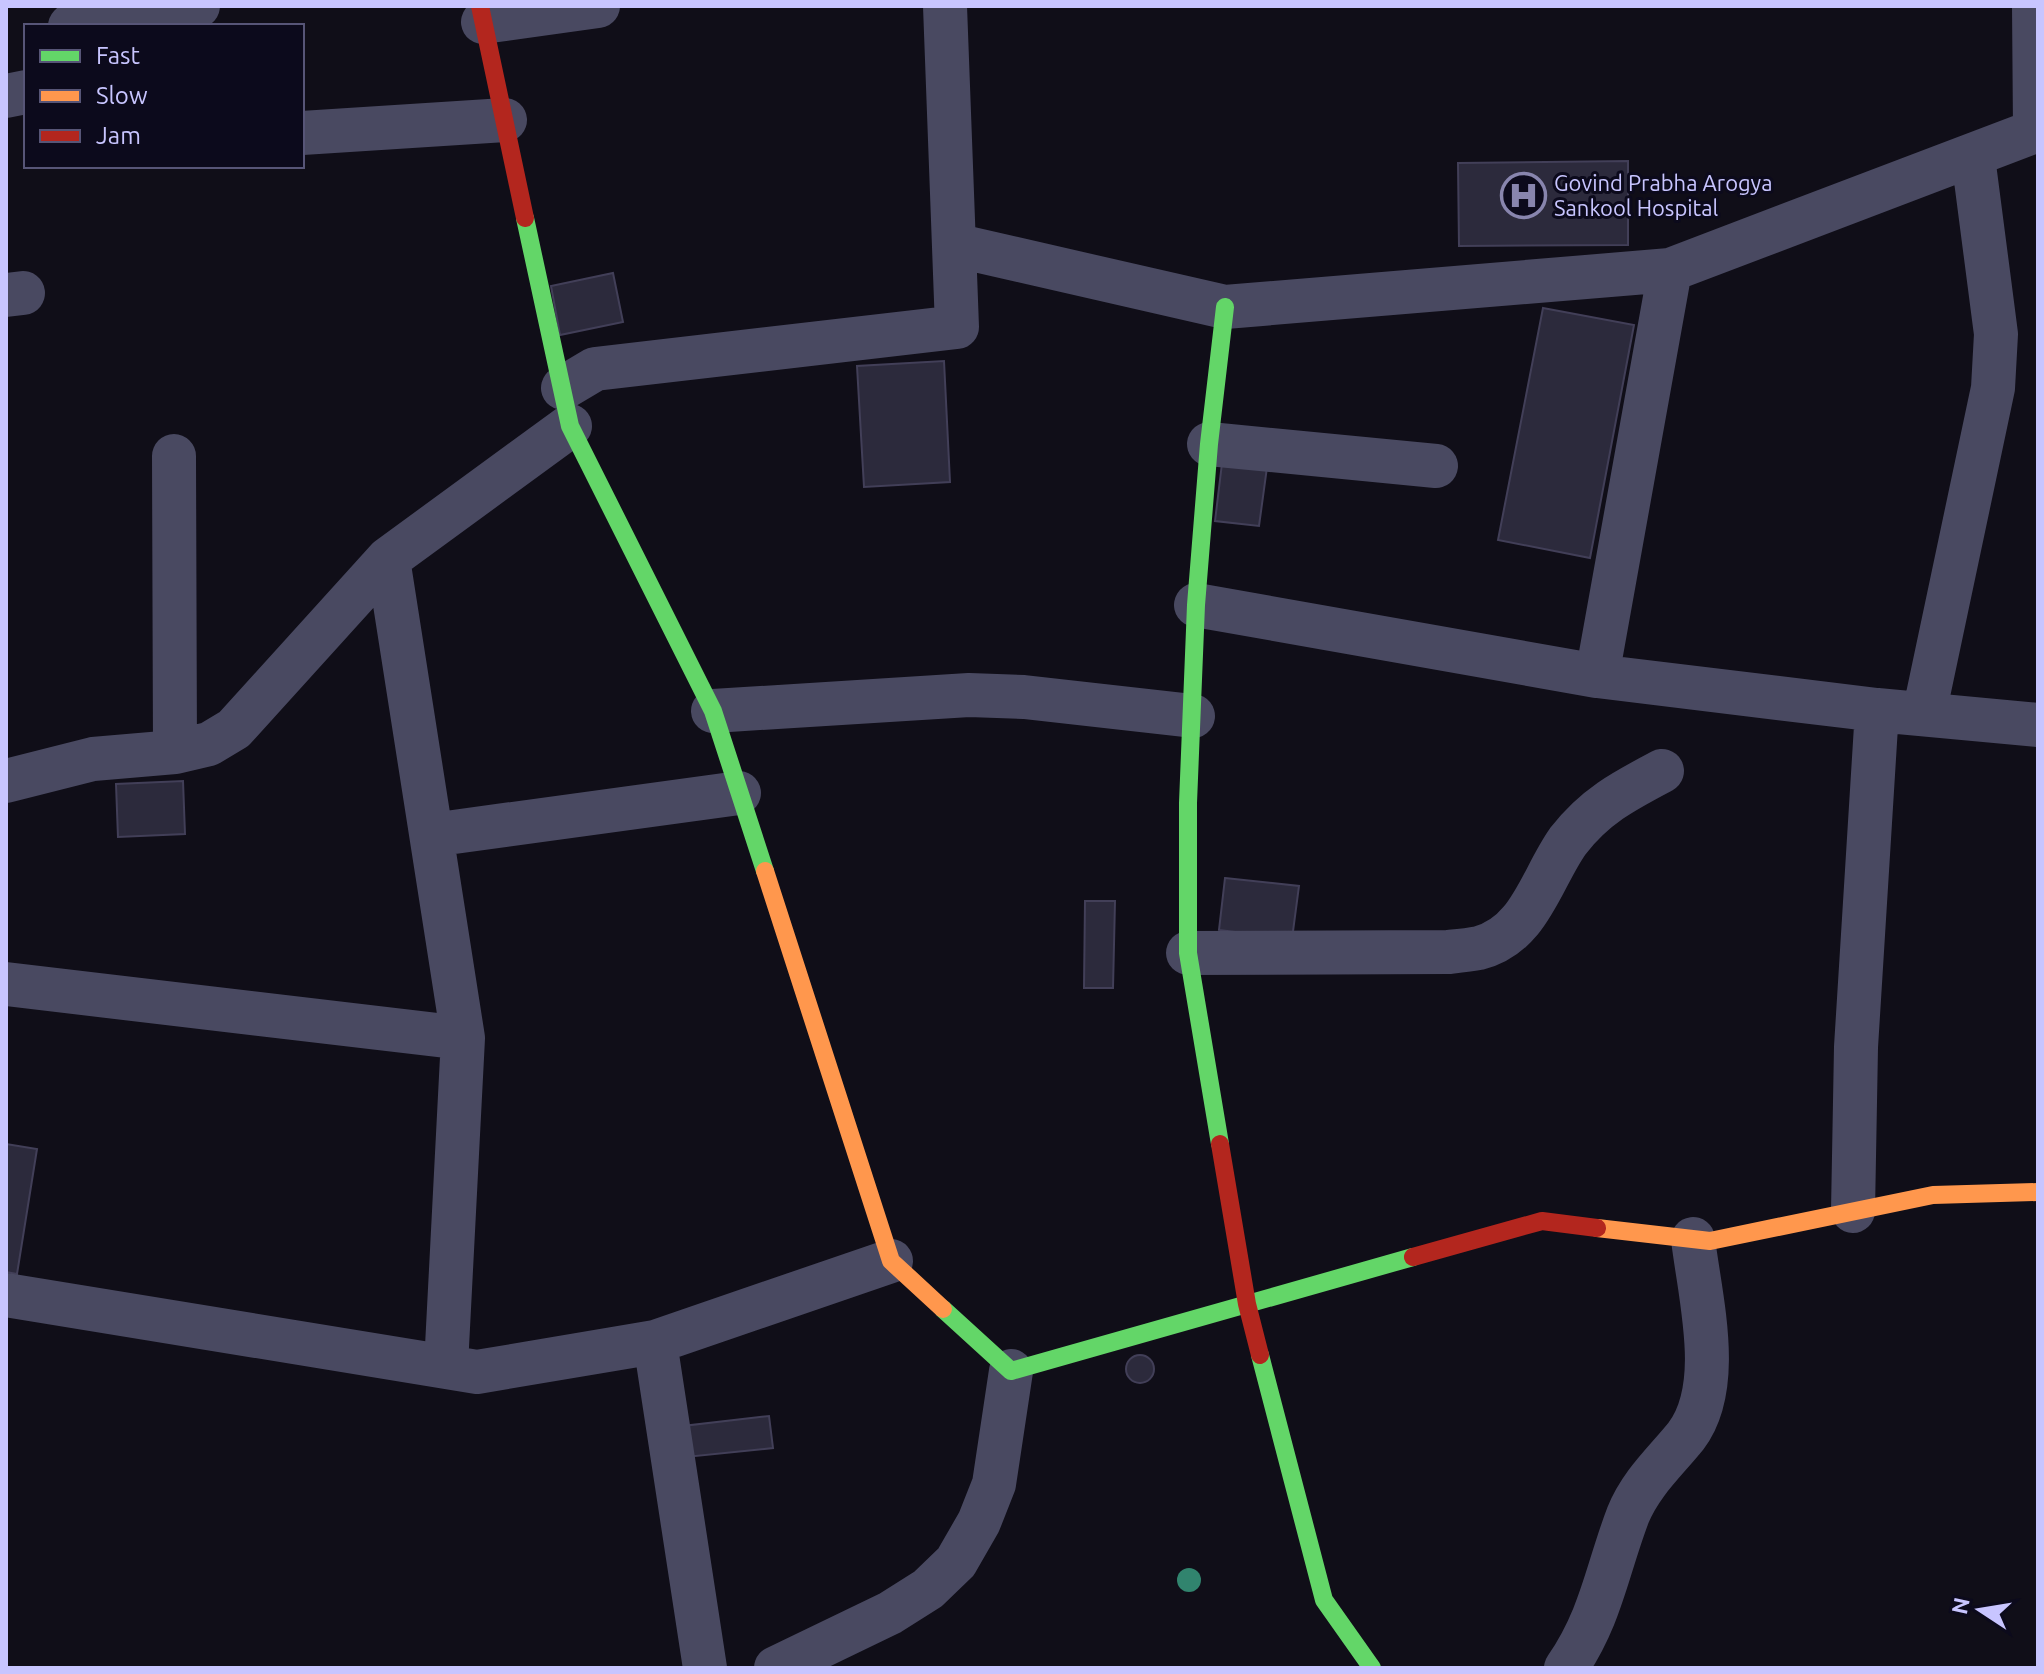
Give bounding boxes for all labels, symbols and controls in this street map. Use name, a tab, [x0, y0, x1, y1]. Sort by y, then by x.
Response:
legend	[24, 24, 304, 168]
text: Fast	[96, 42, 140, 69]
text: Slow	[96, 82, 148, 109]
text: Jam	[96, 122, 141, 149]
place label: Govind Prabha Arogya Sankool Hospital	[1554, 170, 1773, 220]
hospital icon: Govind Prabha Arogya Sankool Hospital	[1499, 172, 1547, 220]
north arrow	[1940, 1570, 2020, 1650]
text: N	[1946, 1595, 1974, 1616]

